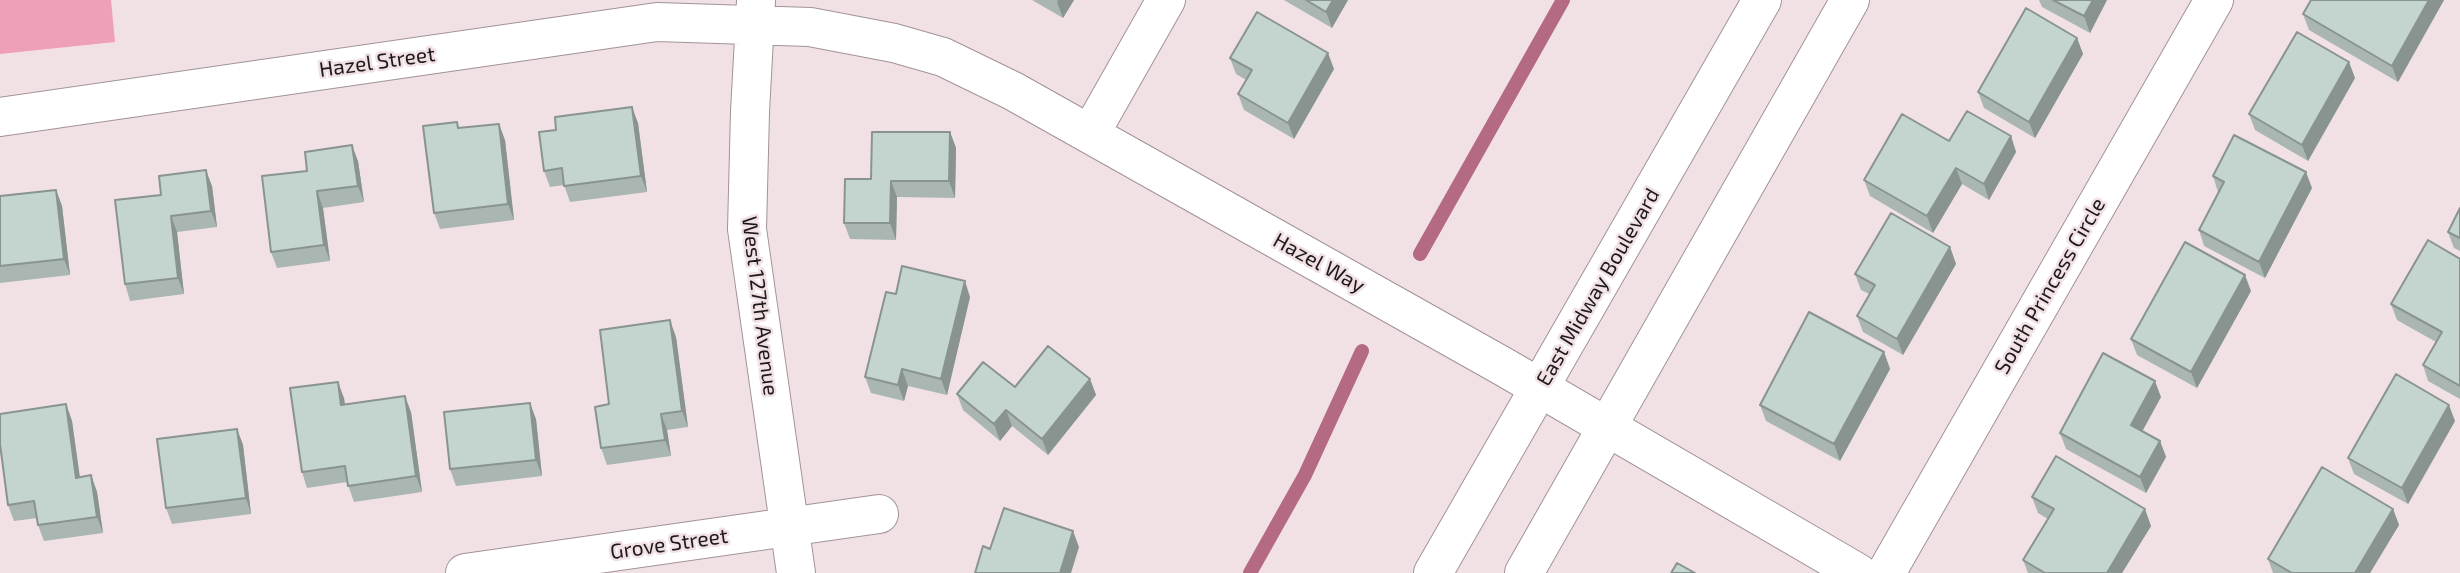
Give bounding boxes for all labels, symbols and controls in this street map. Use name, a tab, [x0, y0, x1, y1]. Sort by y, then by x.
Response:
street label: Hazel Street	[317, 41, 437, 83]
street label: East Midway Boulevard	[1531, 184, 1665, 390]
street label: South Princess Circle	[1989, 193, 2111, 379]
street label: West 127th Avenue	[737, 215, 783, 397]
street label: Hazel Way	[1269, 228, 1369, 298]
street label: Grove Street	[609, 523, 729, 565]

